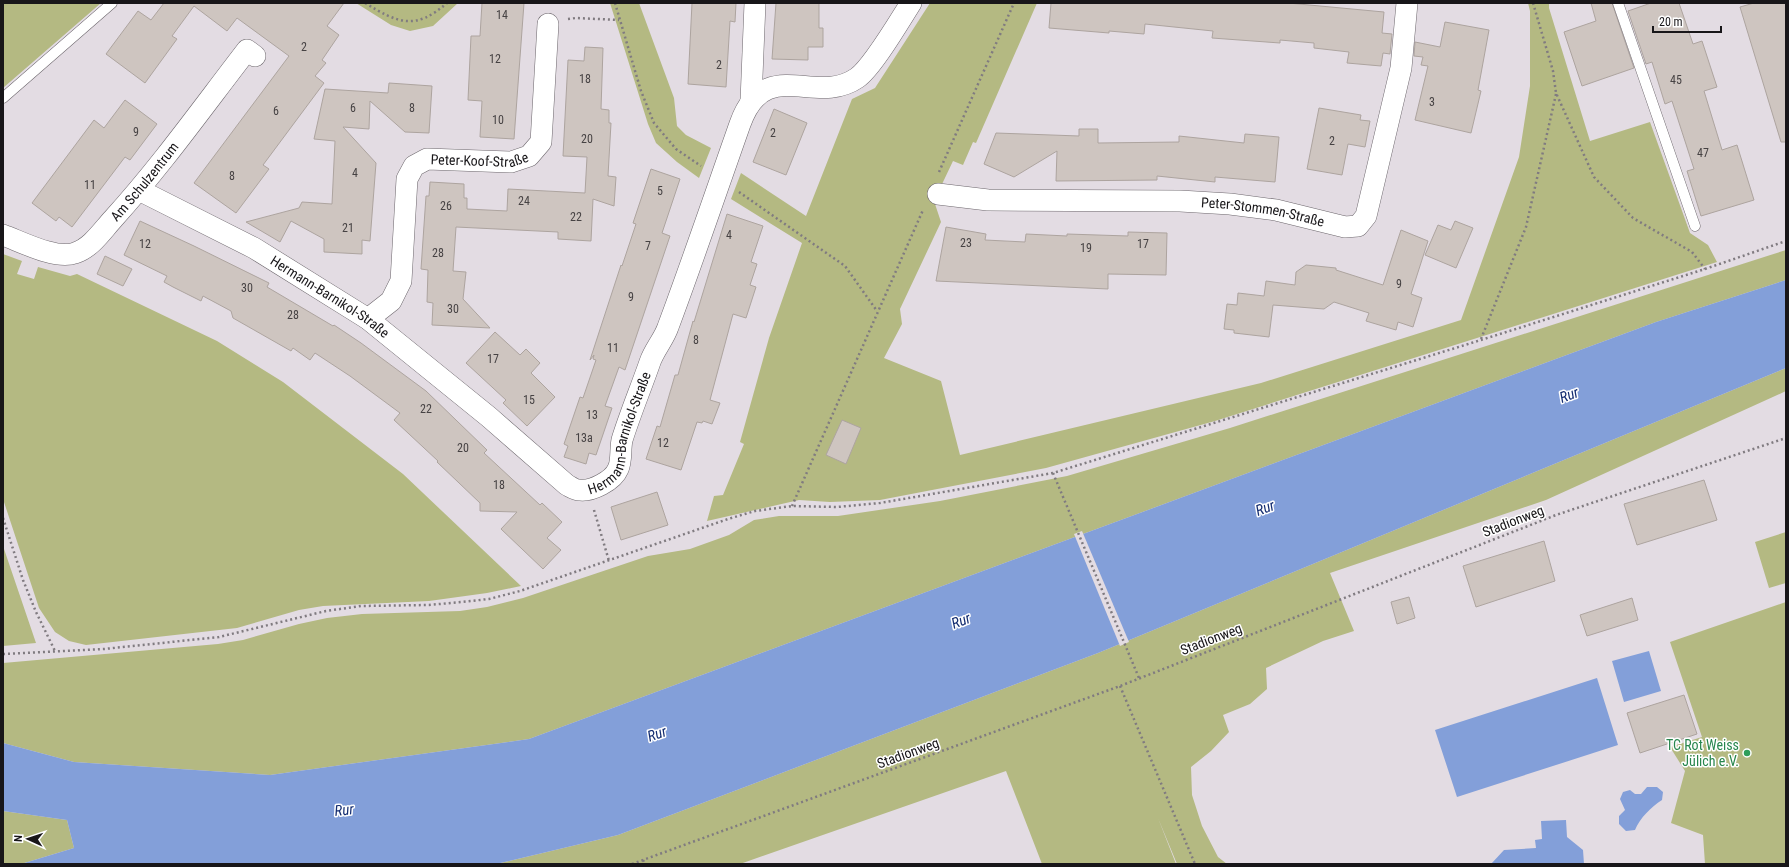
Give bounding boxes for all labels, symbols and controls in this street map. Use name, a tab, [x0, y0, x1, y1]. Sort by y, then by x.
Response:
house number: 14	[496, 8, 508, 22]
scale bar	[1653, 8, 1721, 34]
text: 20 m	[1659, 15, 1683, 29]
house number: 2	[301, 40, 307, 54]
house number: 12	[489, 52, 501, 66]
house number: 2	[716, 58, 722, 72]
house number: 18	[579, 72, 591, 86]
house number: 45	[1670, 73, 1682, 87]
house number: 3	[1429, 95, 1435, 109]
house number: 6	[350, 101, 356, 115]
house number: 8	[409, 101, 415, 115]
house number: 6	[273, 104, 279, 118]
house number: 10	[492, 113, 504, 127]
house number: 9	[133, 125, 139, 139]
house number: 2	[770, 126, 776, 140]
house number: 20	[581, 132, 593, 146]
house number: 2	[1329, 134, 1335, 148]
street label: Am Schulzentrum	[107, 139, 182, 224]
house number: 47	[1697, 146, 1709, 160]
street label: Peter-Koof-Straße	[430, 149, 531, 170]
house number: 4	[352, 166, 358, 180]
house number: 8	[229, 169, 235, 183]
house number: 11	[84, 178, 96, 192]
house number: 5	[657, 184, 663, 198]
house number: 24	[518, 194, 530, 208]
street label: Peter-Stommen-Straße	[1201, 194, 1327, 230]
house number: 26	[440, 199, 452, 213]
house number: 22	[570, 210, 582, 224]
house number: 21	[342, 221, 354, 235]
house number: 4	[726, 228, 732, 242]
house number: 23	[960, 236, 972, 250]
house number: 12	[139, 237, 151, 251]
house number: 17	[1137, 237, 1149, 251]
house number: 7	[645, 239, 651, 253]
house number: 19	[1080, 241, 1092, 255]
house number: 28	[432, 246, 444, 260]
street label: Hermann-Barnikol-Straße	[268, 252, 393, 341]
house number: 9	[1396, 277, 1402, 291]
house number: 30	[241, 281, 253, 295]
house number: 9	[628, 290, 634, 304]
house number: 30	[447, 302, 459, 316]
house number: 28	[287, 308, 299, 322]
house number: 8	[693, 333, 699, 347]
house number: 11	[607, 341, 619, 355]
house number: 17	[487, 352, 499, 366]
street label: Hermann-Barnikol-Straße	[586, 369, 654, 497]
water label: Rur	[1557, 383, 1582, 407]
house number: 15	[523, 393, 535, 407]
house number: 22	[420, 402, 432, 416]
house number: 13	[586, 408, 598, 422]
house number: 13a	[575, 431, 593, 445]
house number: 12	[657, 436, 669, 450]
house number: 20	[457, 441, 469, 455]
house number: 18	[493, 478, 505, 492]
water label: Rur	[1253, 496, 1278, 520]
street label: Stadionweg	[1480, 502, 1546, 540]
water label: Rur	[949, 609, 974, 633]
street label: Stadionweg	[1178, 620, 1244, 658]
water label: Rur	[645, 722, 670, 746]
street label: Stadionweg	[875, 734, 941, 772]
place label: TC Rot Weiss Jülich e.V.	[1666, 737, 1739, 769]
marker: TC Rot Weiss Jülich e.V.	[1742, 748, 1752, 758]
water label: Rur	[334, 800, 355, 820]
north arrow	[8, 819, 48, 859]
text: N	[12, 835, 25, 842]

